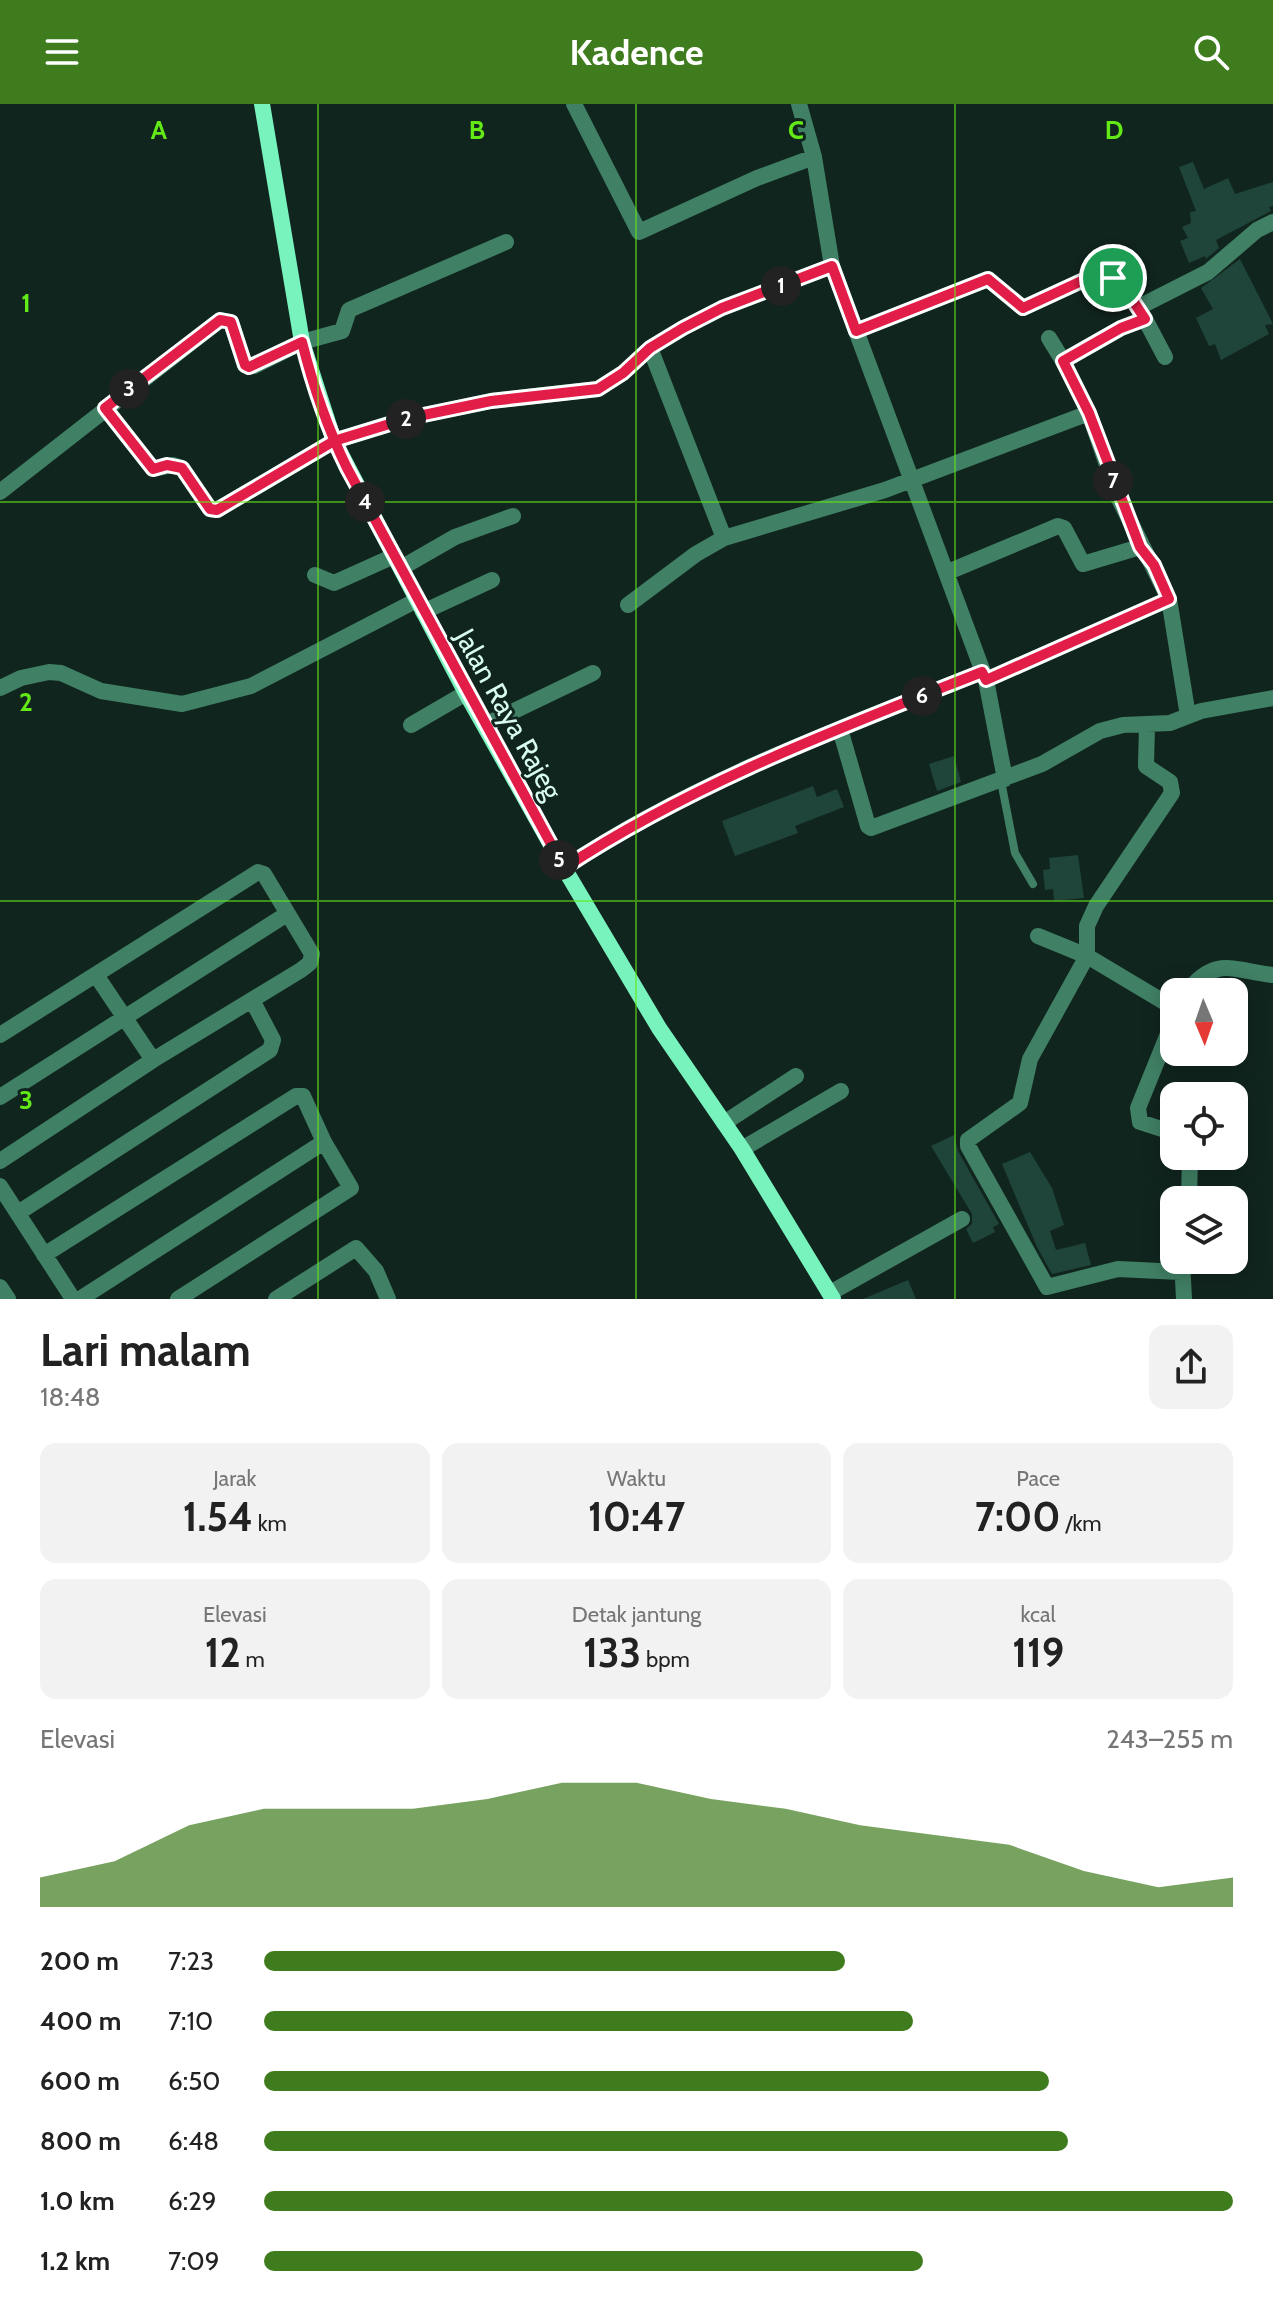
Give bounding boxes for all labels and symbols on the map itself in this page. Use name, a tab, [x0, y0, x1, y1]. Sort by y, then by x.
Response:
text: A	[151, 114, 168, 146]
text: B	[469, 114, 485, 146]
text: C	[788, 114, 804, 146]
text: D	[1105, 114, 1123, 146]
pin	[1079, 244, 1147, 312]
pin: 1	[761, 266, 801, 306]
text: 1	[21, 287, 31, 319]
pin: 3	[109, 369, 149, 409]
pin: 2	[386, 399, 426, 439]
pin: 7	[1093, 461, 1133, 501]
pin: 4	[345, 482, 385, 522]
street label: Jalan Raya Rajeg	[448, 622, 570, 806]
pin: 6	[902, 676, 942, 716]
text: 2	[19, 686, 33, 718]
pin: 5	[539, 840, 579, 880]
north arrow	[1160, 978, 1248, 1066]
text: 3	[19, 1084, 33, 1116]

